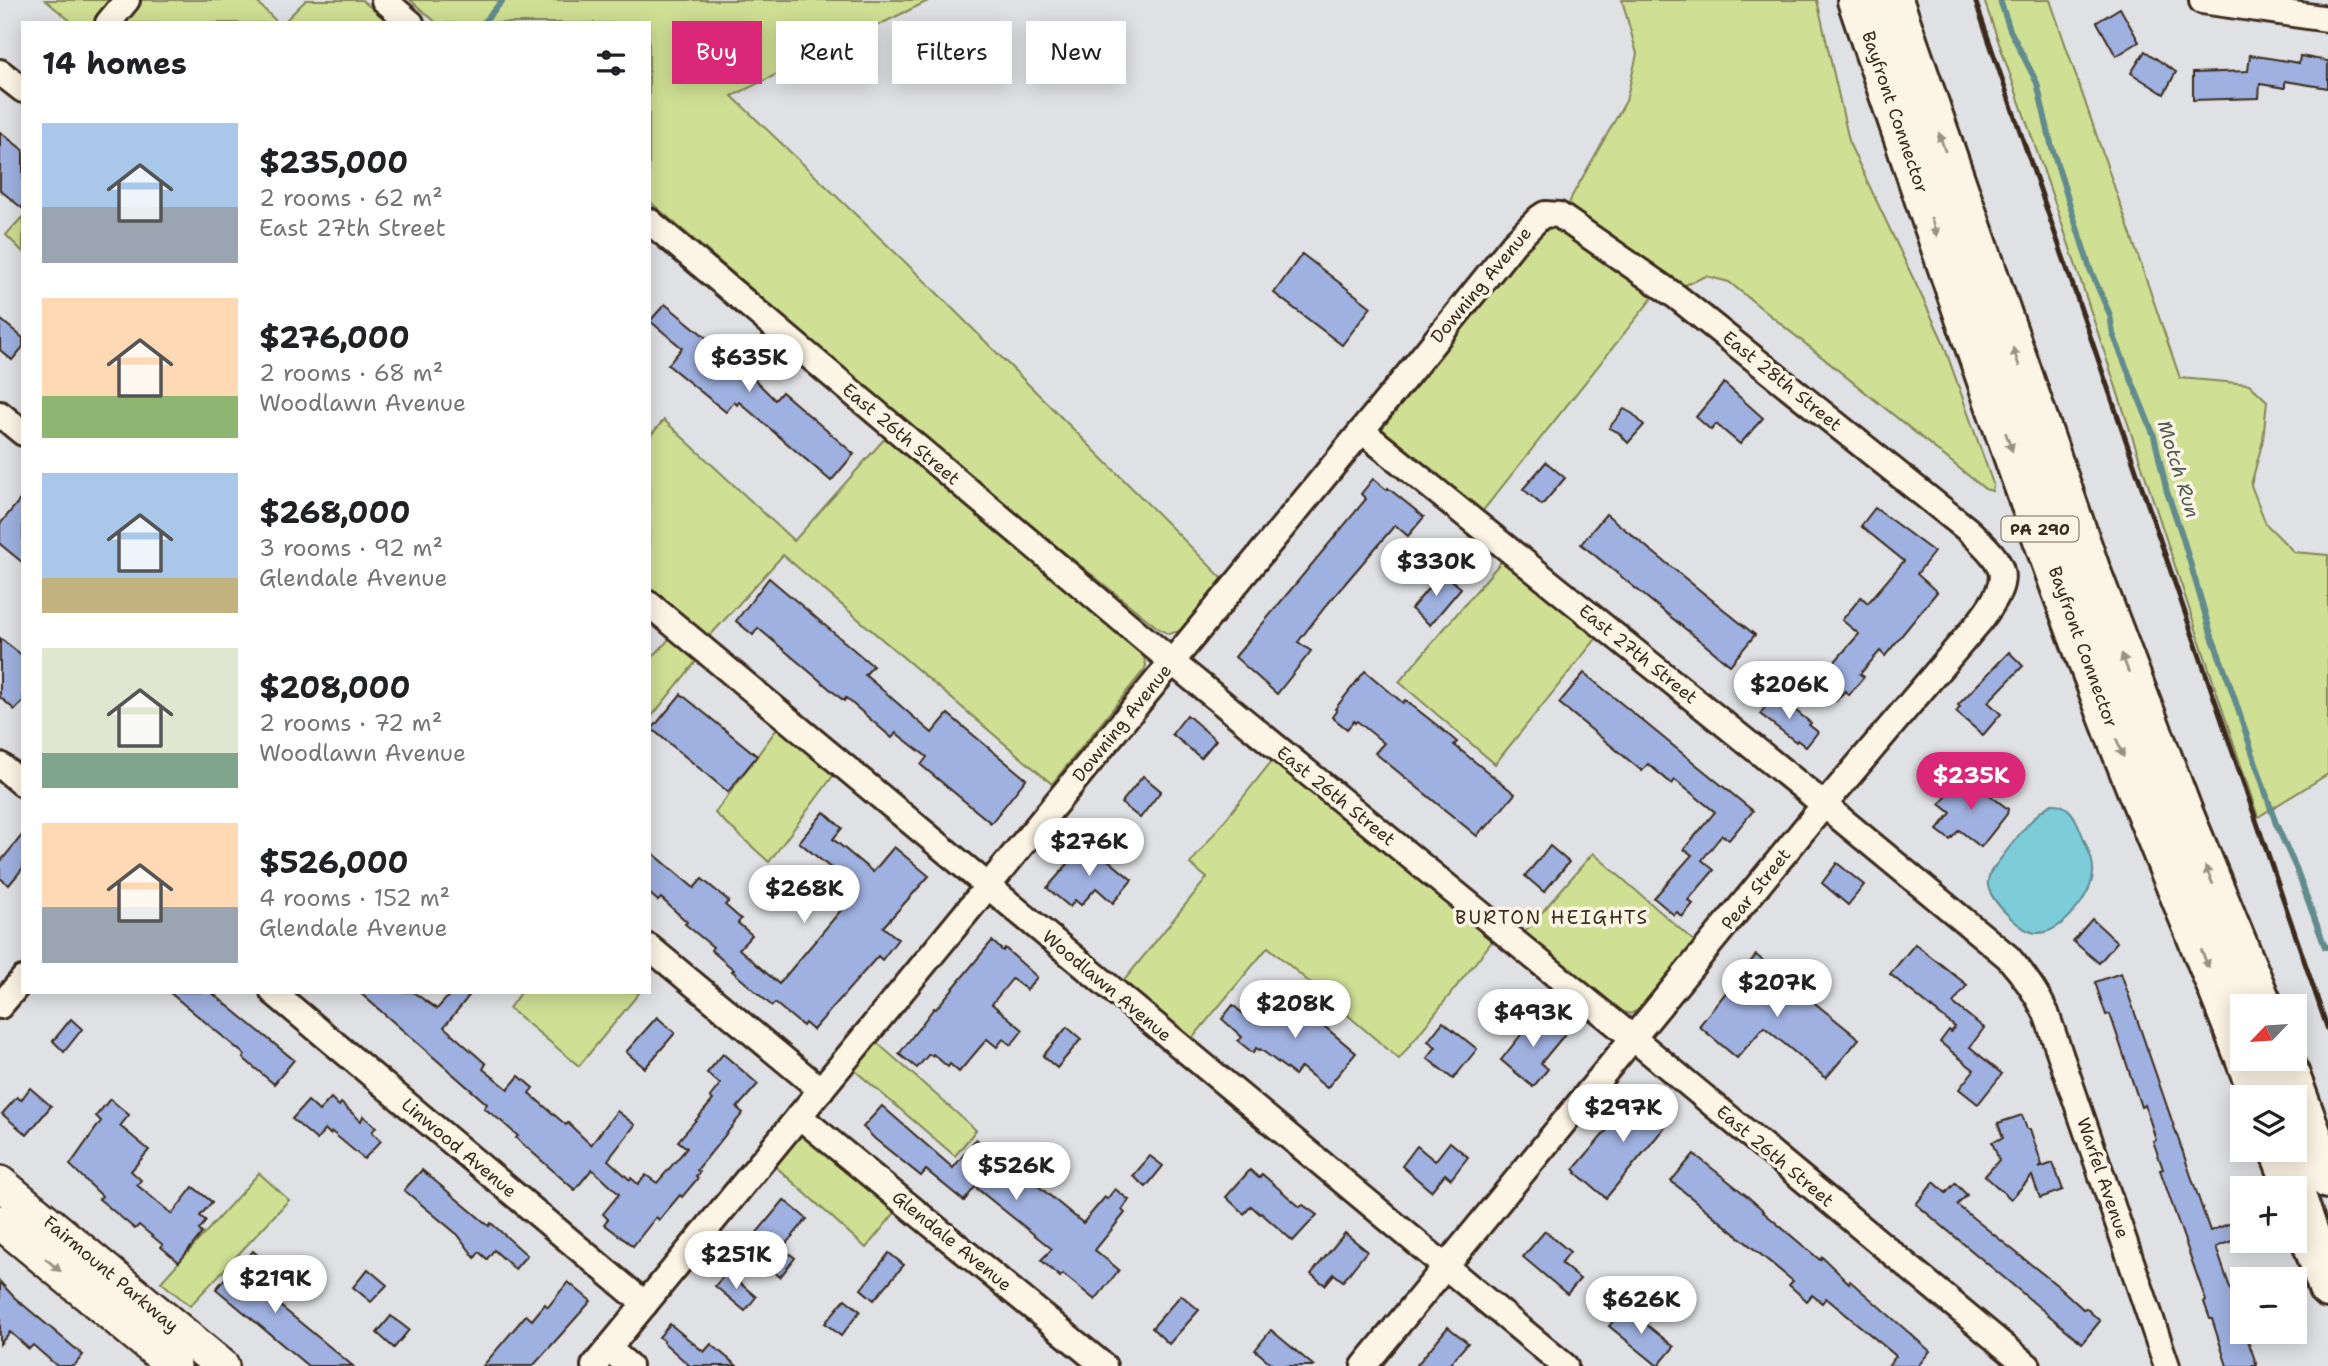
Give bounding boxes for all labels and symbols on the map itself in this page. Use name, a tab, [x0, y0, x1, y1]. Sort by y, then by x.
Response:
street label: Bayfront Connector	[1856, 28, 1934, 196]
one-way arrow	[1936, 131, 1947, 152]
one-way arrow	[1929, 217, 1940, 238]
street label: Downing Avenue	[1425, 222, 1537, 348]
street label: East 28th Street	[1717, 325, 1847, 437]
pin: $635K	[700, 334, 798, 394]
one-way arrow	[2010, 346, 2021, 367]
street label: East 26th Street	[837, 378, 965, 490]
water label: Motch Run	[2152, 417, 2205, 521]
one-way arrow	[2004, 431, 2015, 452]
road number: PA 290	[2002, 516, 2078, 542]
pin: $330K	[1387, 538, 1485, 598]
street label: Bayfront Connector	[2043, 563, 2123, 731]
street label: East 27th Street	[1574, 599, 1702, 709]
one-way arrow	[2120, 653, 2131, 674]
street label: Downing Avenue	[1067, 659, 1177, 787]
pin: $206K	[1740, 662, 1838, 721]
one-way arrow	[2115, 737, 2126, 758]
street label: East 26th Street	[1272, 741, 1401, 852]
pin: $235K	[1922, 752, 2020, 812]
pin: $276K	[1040, 818, 1138, 878]
street label: Pear Street	[1716, 843, 1796, 935]
one-way arrow	[2204, 864, 2215, 885]
pin: $268K	[755, 866, 853, 925]
district label: BURTON HEIGHTS	[1455, 905, 1649, 930]
street label: Woodlawn Avenue	[1037, 925, 1177, 1047]
one-way arrow	[2199, 948, 2210, 969]
pin: $207K	[1728, 960, 1826, 1019]
pin: $208K	[1246, 981, 1344, 1040]
pin: $493K	[1484, 990, 1582, 1049]
north arrow	[2230, 994, 2306, 1071]
pin: $297K	[1574, 1084, 1672, 1144]
street label: Linwood Avenue	[396, 1093, 522, 1203]
street label: East 26th Street	[1711, 1100, 1839, 1212]
street label: Warfel Avenue	[2071, 1114, 2135, 1242]
pin: $526K	[967, 1142, 1065, 1202]
street label: Glendale Avenue	[887, 1185, 1017, 1297]
street label: Fairmount Parkway	[38, 1210, 184, 1338]
pin: $251K	[687, 1232, 785, 1291]
pin: $219K	[226, 1256, 324, 1315]
one-way arrow	[43, 1258, 61, 1273]
pin: $626K	[1592, 1276, 1690, 1336]

